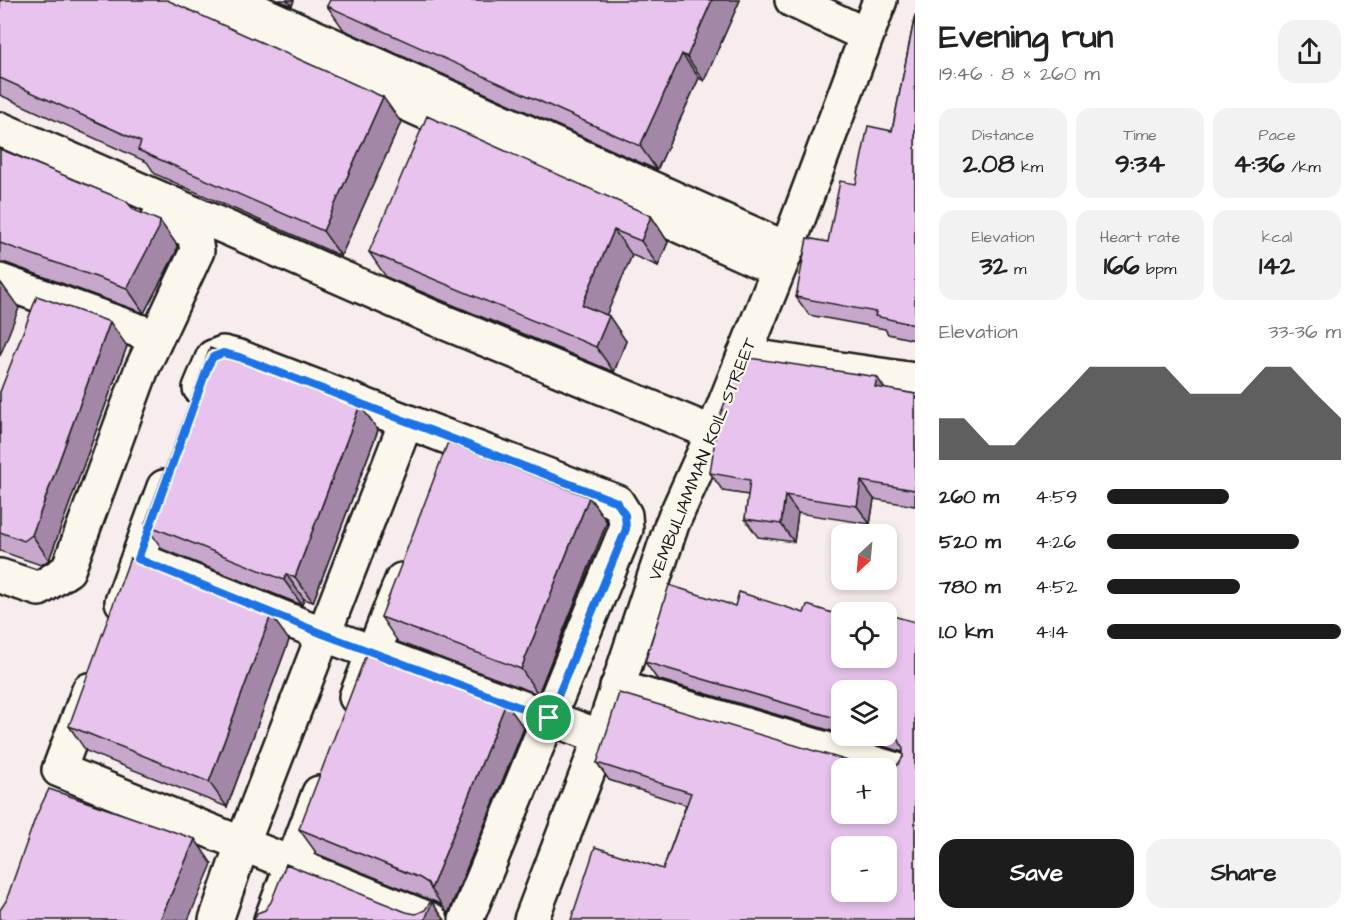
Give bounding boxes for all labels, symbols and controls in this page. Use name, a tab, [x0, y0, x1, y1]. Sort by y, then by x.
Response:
text: Evening run	[939, 14, 1113, 60]
button: share	[1278, 20, 1341, 83]
text: 19:46 · 8 × 260 m	[939, 60, 1100, 88]
text: Distance	[972, 124, 1034, 146]
text: Time	[1123, 124, 1157, 146]
text: Pace	[1258, 124, 1296, 146]
text: 2.08	[963, 146, 1015, 182]
text: 9:34	[1115, 146, 1165, 182]
text: 4:36	[1233, 146, 1285, 182]
text: km	[1015, 156, 1043, 178]
text: /km	[1285, 156, 1321, 178]
text: Elevation	[972, 226, 1034, 248]
text: Heart rate	[1100, 226, 1180, 248]
text: kcal	[1262, 226, 1292, 248]
text: 32	[980, 248, 1008, 284]
text: 166	[1104, 248, 1140, 284]
text: 142	[1259, 248, 1295, 284]
text: m	[1008, 258, 1026, 280]
text: bpm	[1140, 258, 1176, 280]
text: Elevation	[939, 318, 1018, 346]
text: 33–36 m	[1268, 318, 1341, 346]
street label: VEMBULIAMMAN KOIL STREET	[642, 333, 763, 584]
text: 260 m	[939, 483, 999, 511]
text: 4:59	[1035, 483, 1078, 511]
north arrow	[831, 524, 897, 590]
map controls	[831, 524, 897, 902]
text: 520 m	[939, 528, 1001, 556]
text: 4:26	[1035, 528, 1076, 556]
text: 780 m	[939, 573, 1000, 601]
text: 4:52	[1035, 573, 1078, 601]
button: locate	[831, 602, 897, 668]
text: 1.0 km	[939, 618, 993, 646]
text: 4:14	[1035, 618, 1068, 646]
button: layers	[831, 680, 897, 746]
pin	[523, 692, 574, 743]
icon: arrive	[532, 701, 565, 734]
button: +	[831, 758, 897, 824]
button: −	[831, 836, 897, 902]
button: Save	[939, 839, 1134, 908]
button: Share	[1146, 839, 1341, 908]

